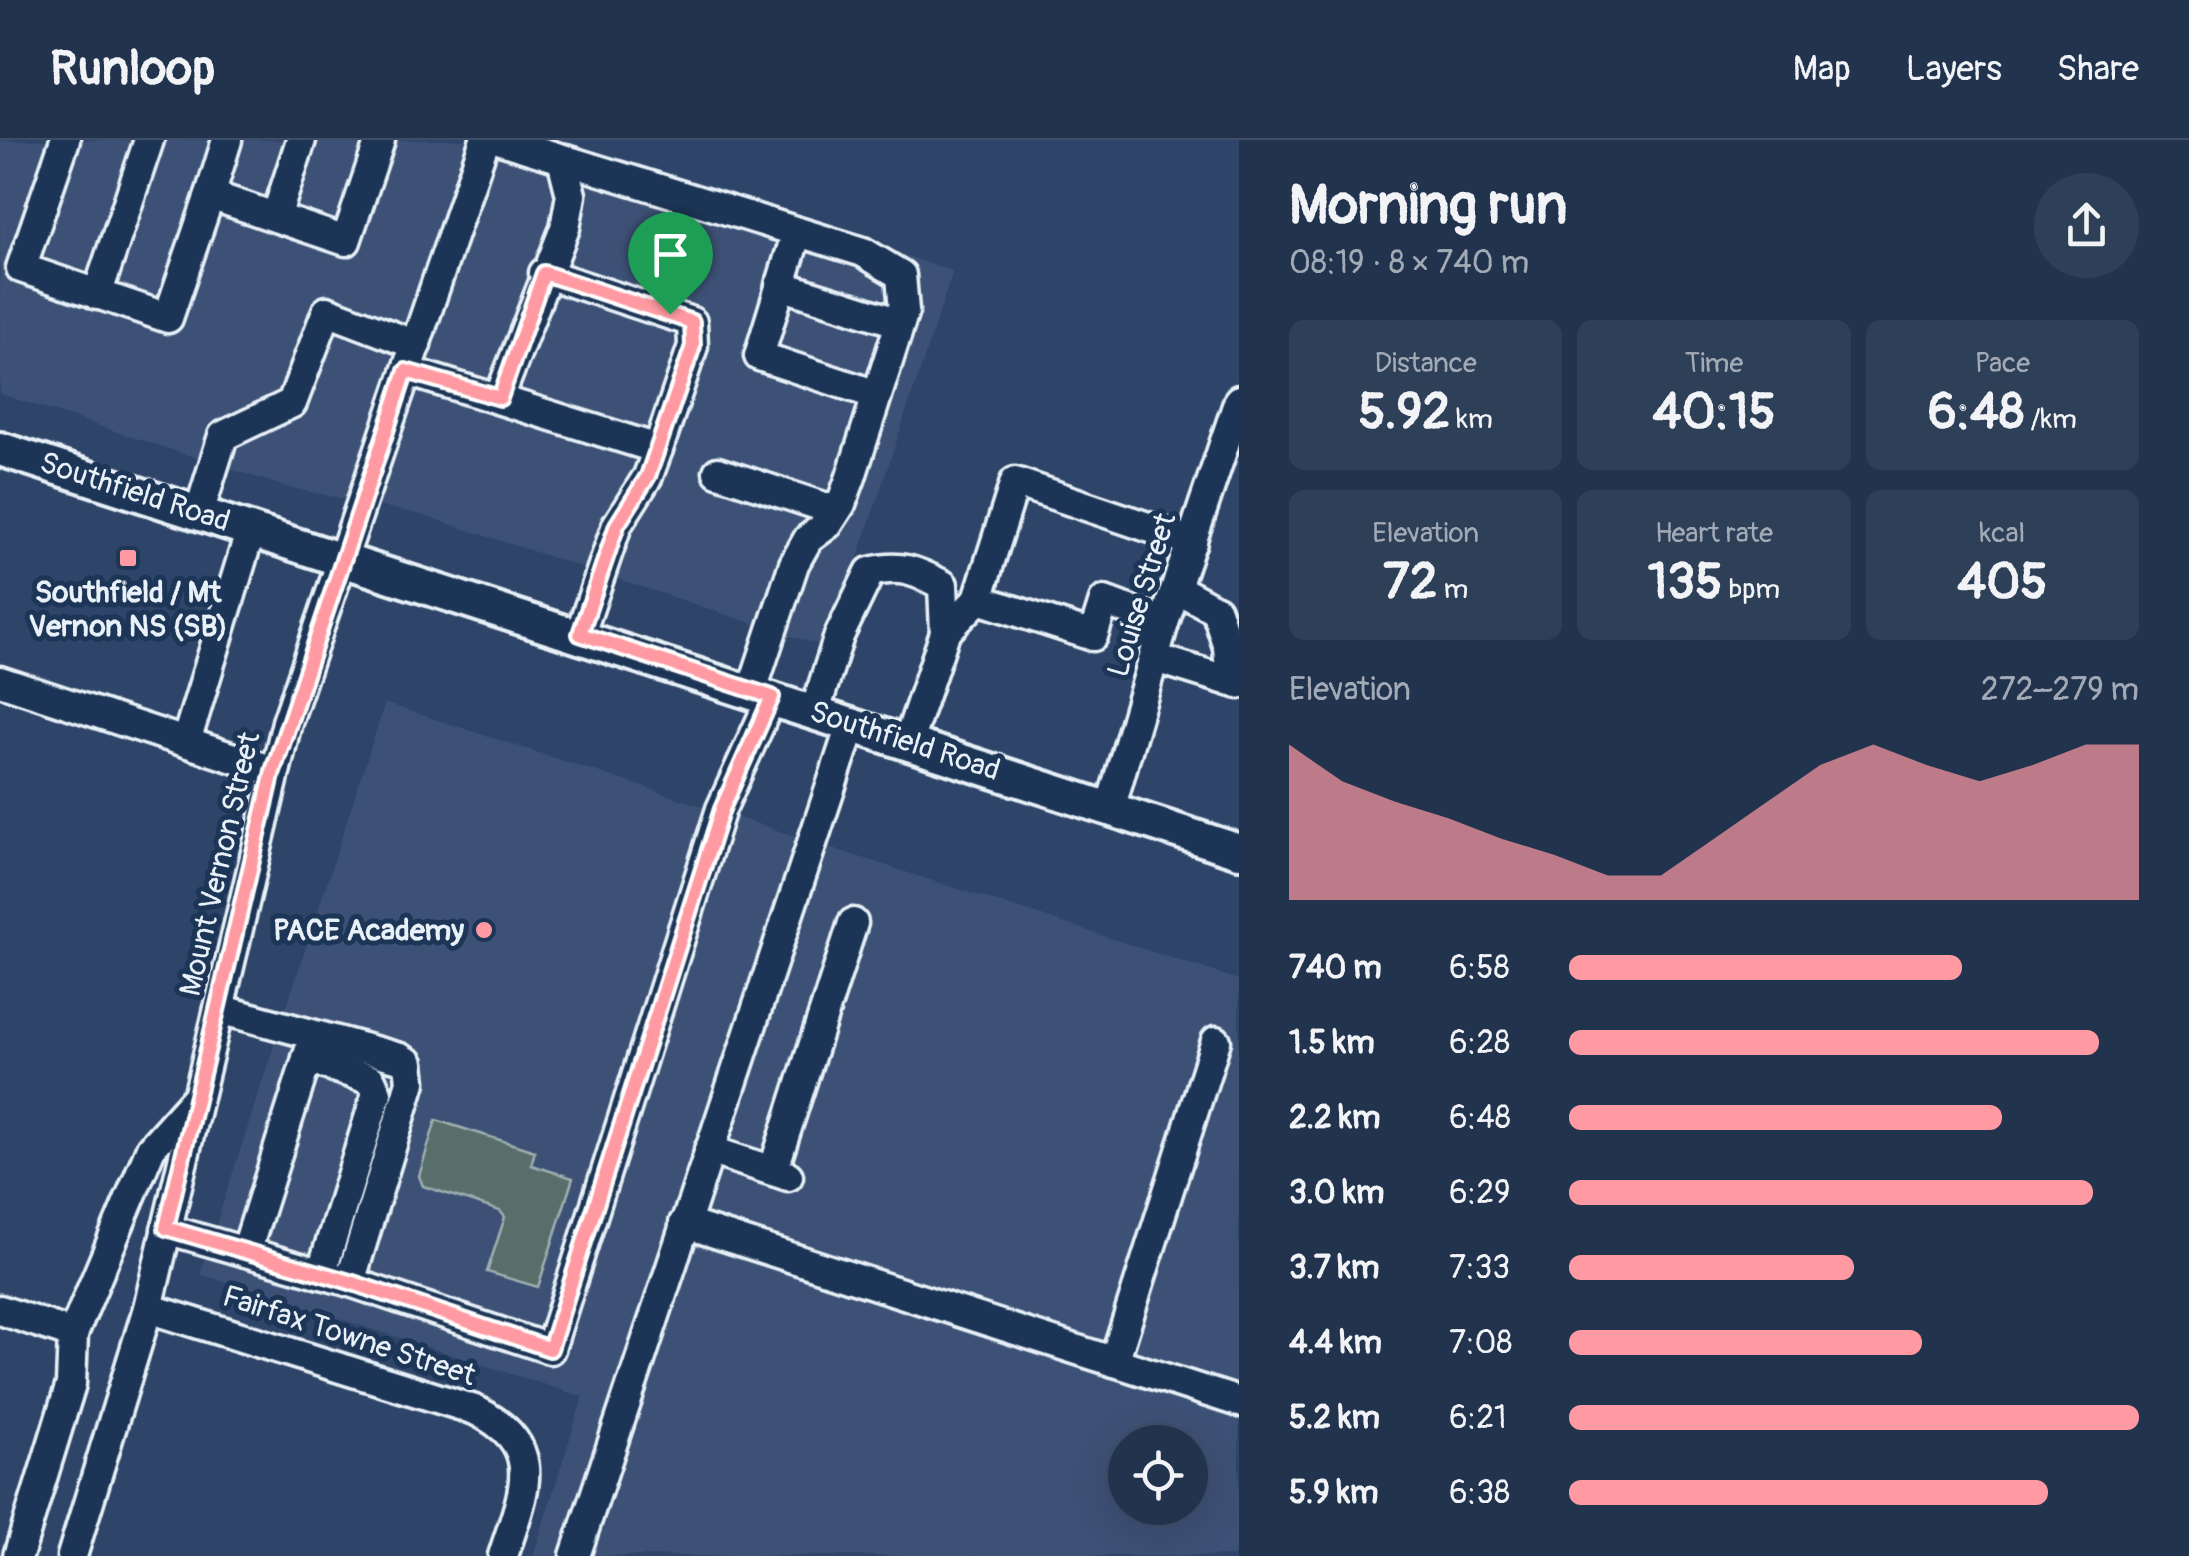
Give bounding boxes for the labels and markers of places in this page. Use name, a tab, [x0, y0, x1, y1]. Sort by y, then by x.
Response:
pin	[628, 212, 713, 315]
marker: Southfield / Mt Vernon NS (SB)	[117, 547, 139, 569]
place label: Southfield / Mt Vernon NS (SB)	[28, 574, 228, 645]
place label: PACE Academy	[273, 912, 464, 949]
marker: PACE Academy	[473, 919, 495, 941]

